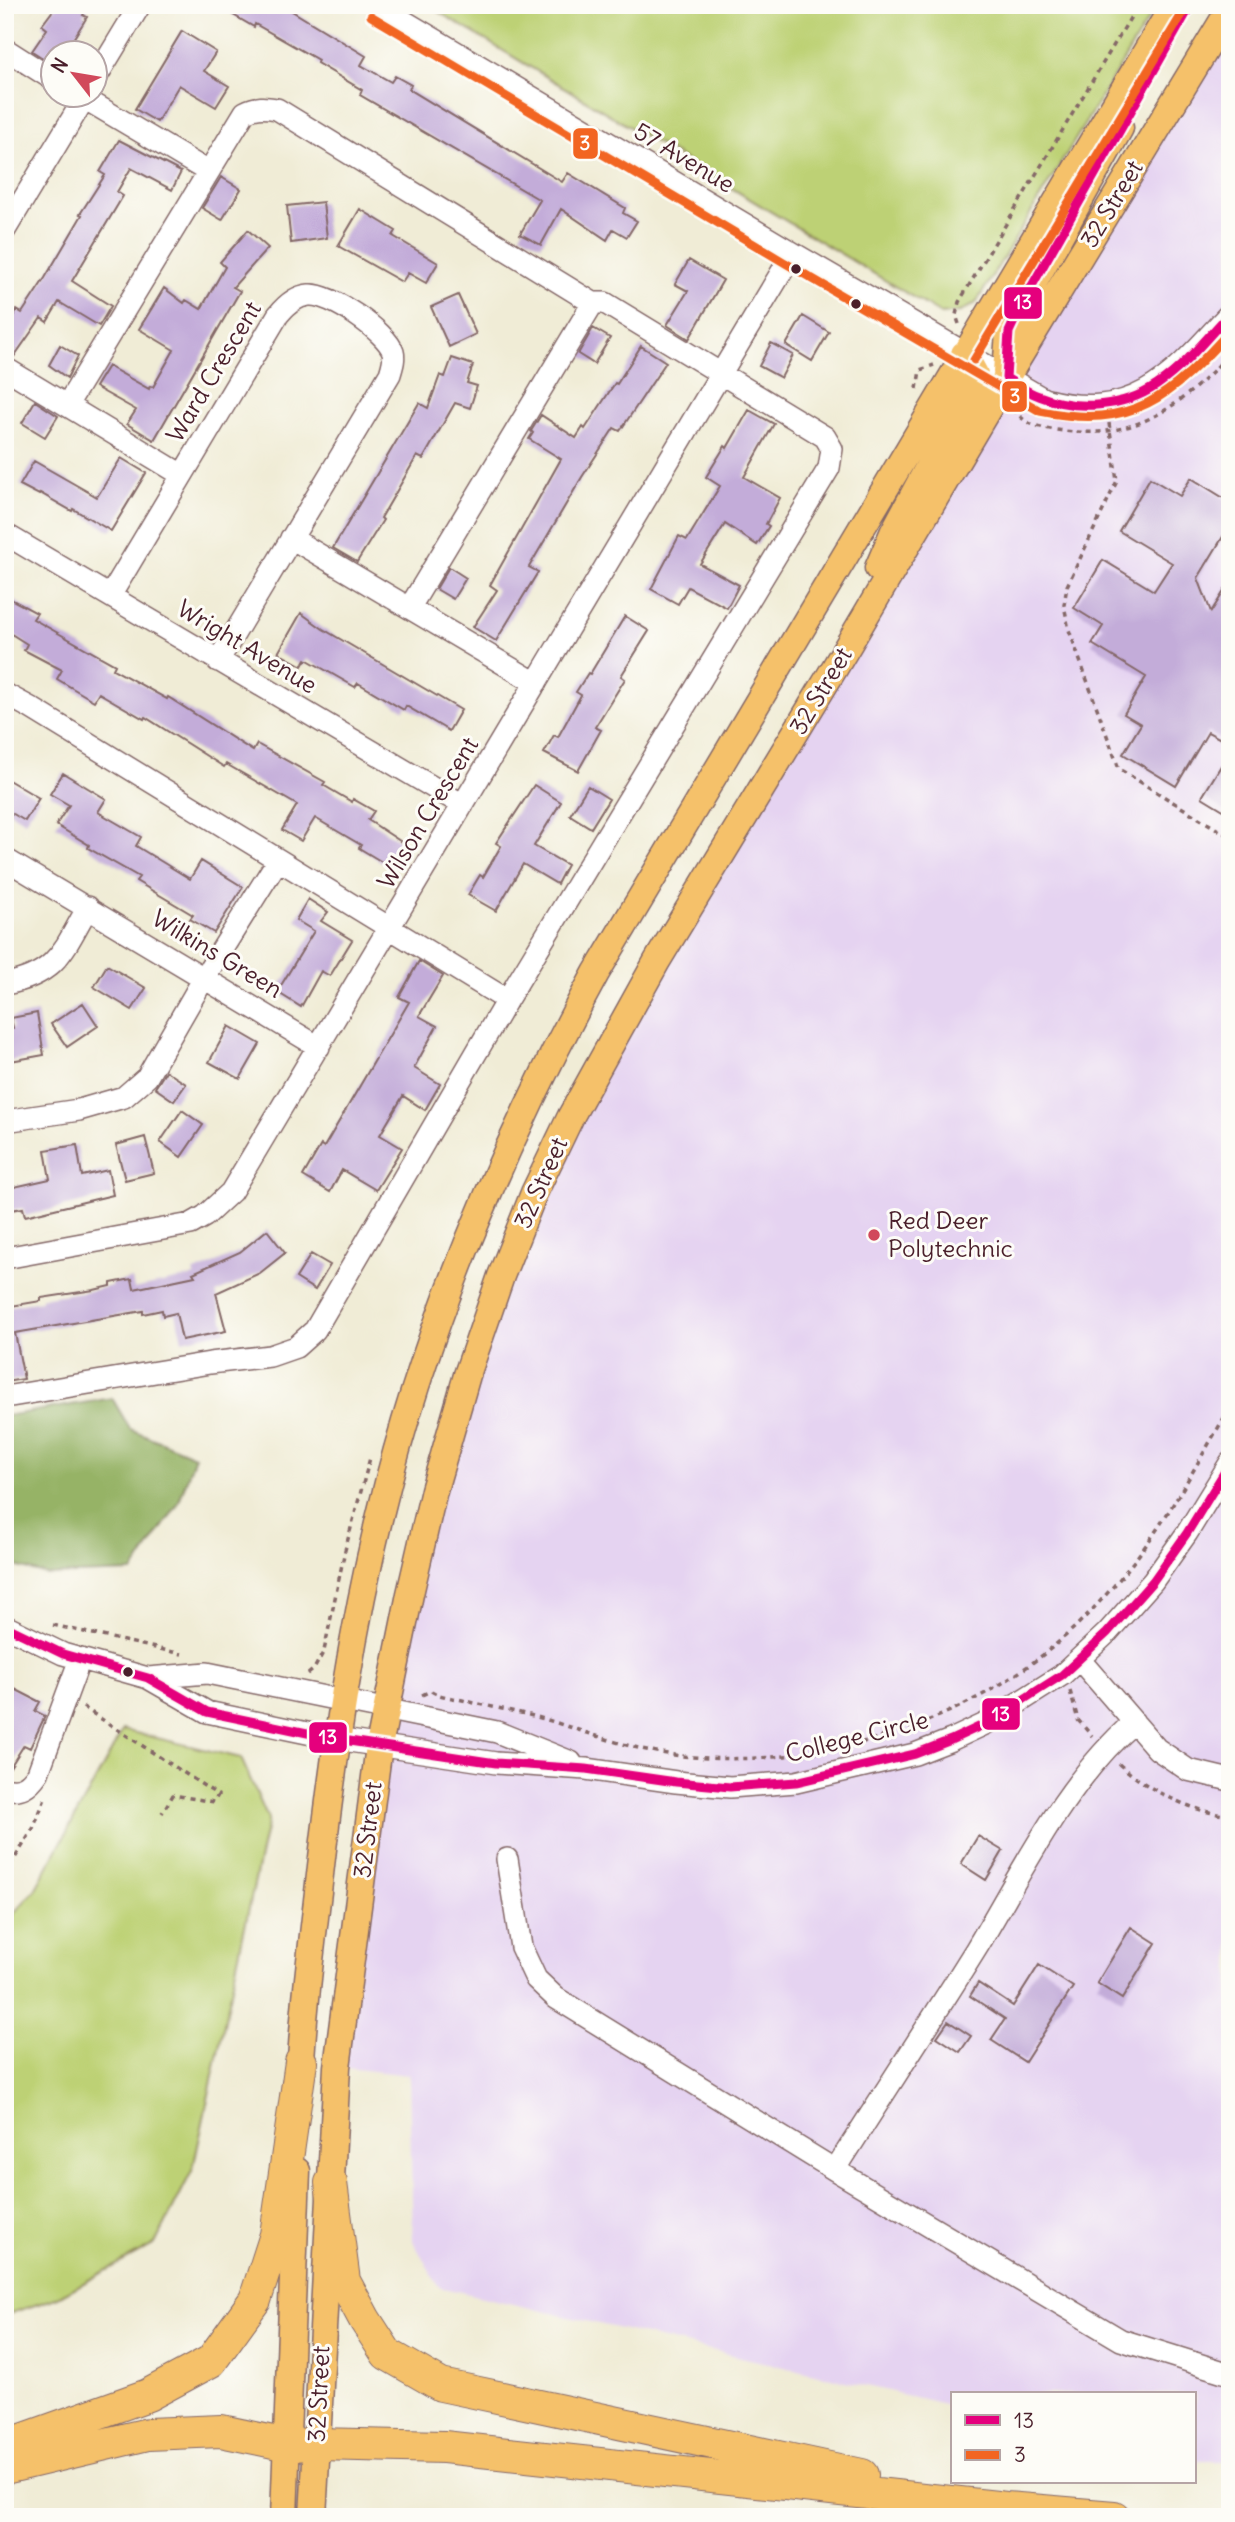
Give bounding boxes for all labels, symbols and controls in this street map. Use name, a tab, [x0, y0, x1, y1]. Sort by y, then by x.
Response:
north arrow	[38, 38, 108, 108]
text: N	[46, 53, 73, 77]
street label: 57 Avenue	[629, 116, 740, 199]
line badge: 3	[572, 127, 599, 160]
text: 3	[580, 131, 590, 155]
street label: 32 Street	[1073, 154, 1149, 253]
unlabelled marker	[789, 262, 803, 276]
line badge: 13	[1003, 286, 1043, 320]
text: 13	[1014, 290, 1032, 314]
street label: Ward Crescent	[159, 296, 267, 447]
unlabelled marker	[849, 297, 863, 311]
line badge: 3	[1001, 380, 1028, 413]
text: 3	[1010, 384, 1020, 408]
street label: Wright Avenue	[172, 593, 323, 700]
street label: 32 Street	[782, 641, 858, 740]
street label: Wilson Crescent	[370, 731, 484, 894]
street label: Wilkins Green	[147, 902, 288, 1004]
street label: 32 Street	[507, 1132, 573, 1233]
place label: Red Deer Polytechnic	[888, 1205, 1013, 1263]
marker: Red Deer Polytechnic	[866, 1227, 882, 1243]
unlabelled marker	[121, 1665, 135, 1679]
line badge: 13	[981, 1697, 1021, 1731]
text: 13	[992, 1702, 1010, 1726]
street label: College Circle	[782, 1704, 931, 1768]
line badge: 13	[308, 1721, 348, 1754]
text: 13	[319, 1725, 337, 1749]
street label: 32 Street	[346, 1780, 388, 1880]
street label: 32 Street	[300, 2345, 336, 2443]
legend	[951, 2392, 1196, 2484]
text: 13	[1014, 2407, 1034, 2434]
text: 3	[1014, 2441, 1026, 2468]

